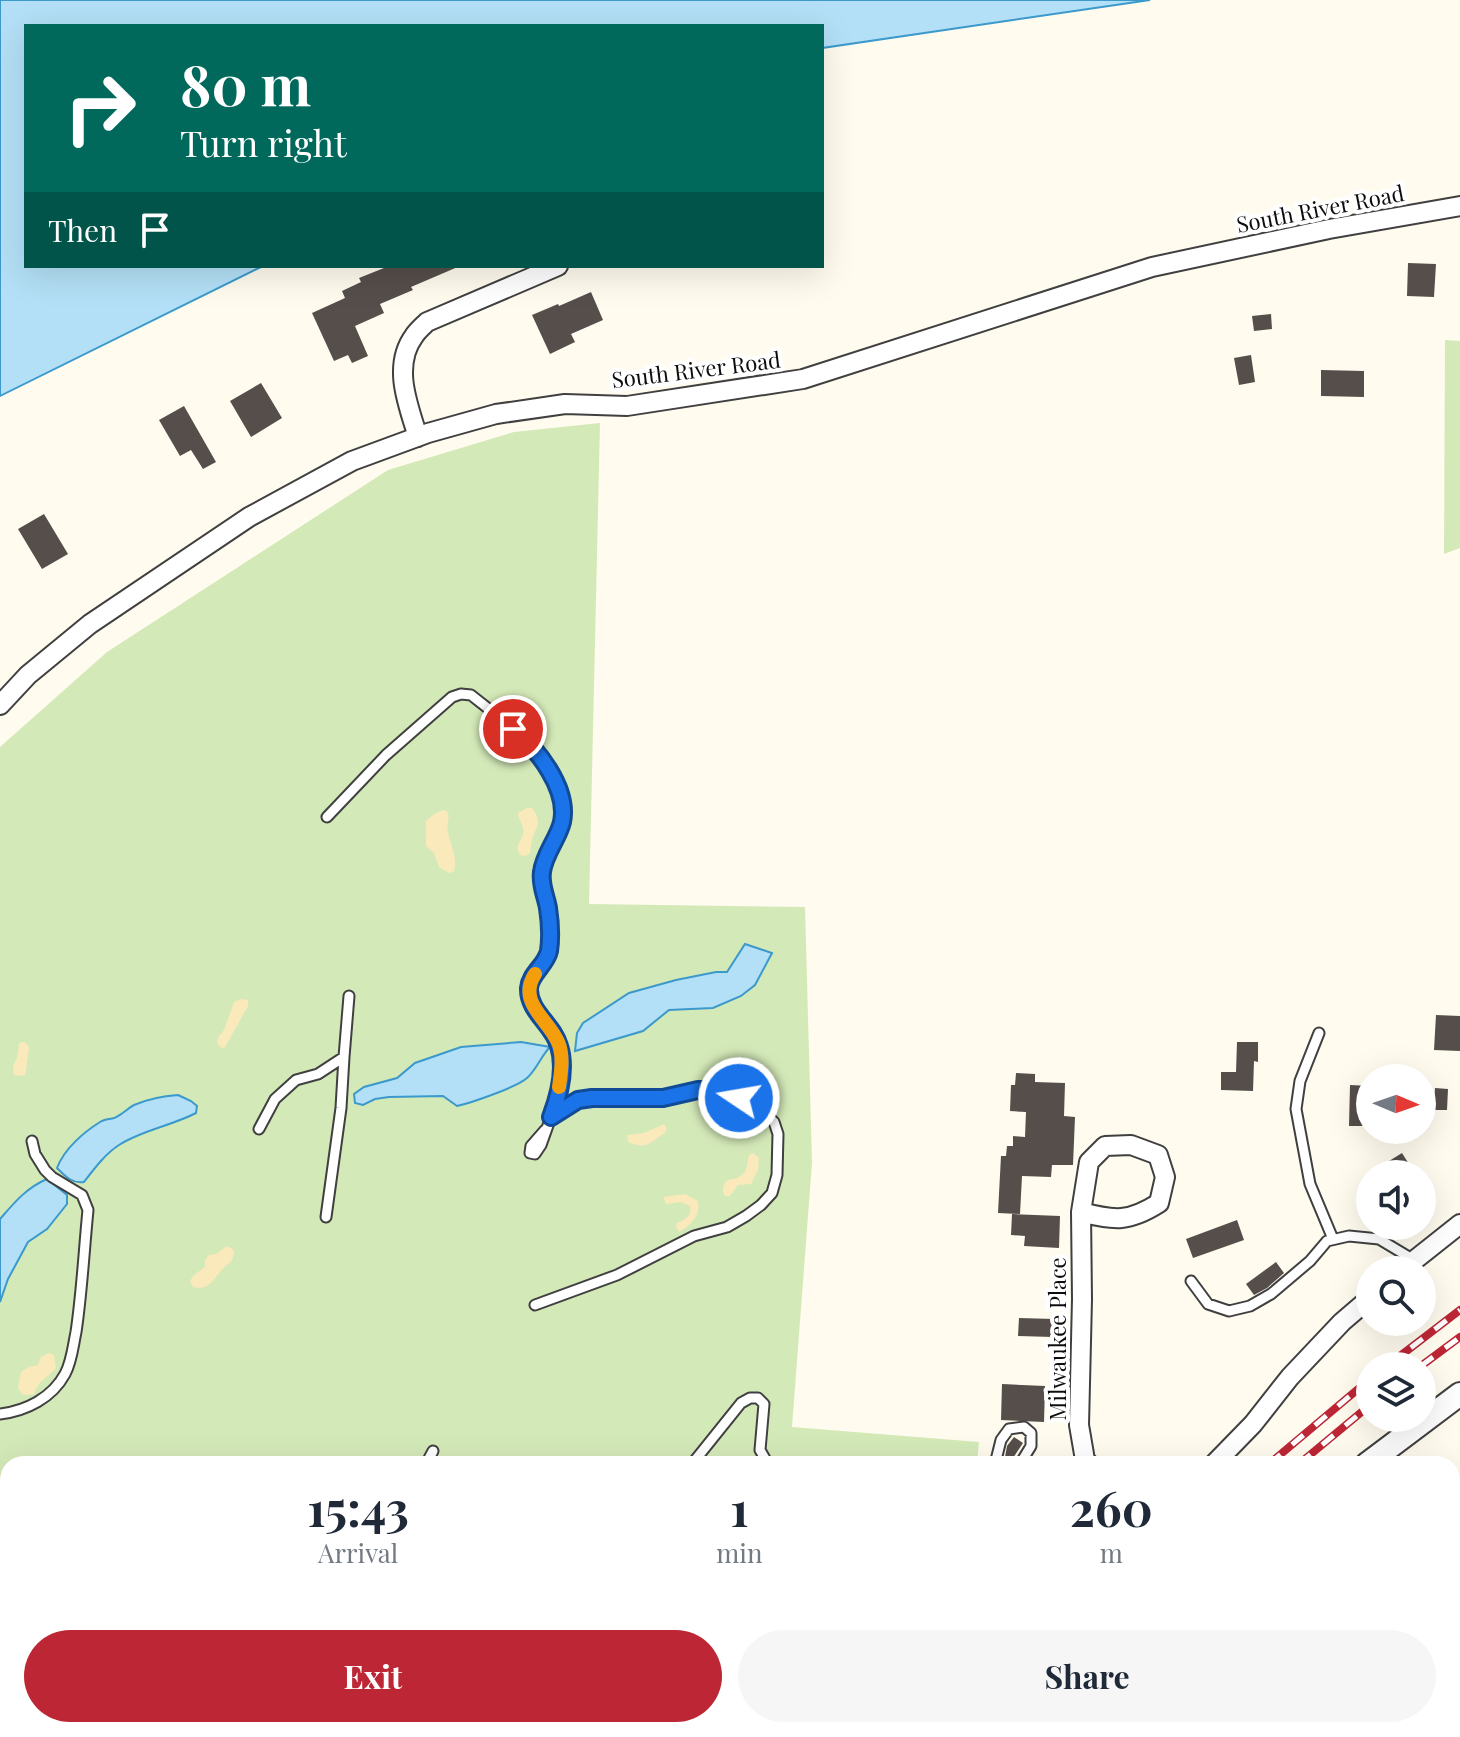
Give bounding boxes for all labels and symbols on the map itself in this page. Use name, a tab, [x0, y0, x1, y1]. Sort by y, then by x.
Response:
street label: South River Road	[1234, 177, 1407, 239]
street label: South River Road	[610, 344, 782, 394]
pin	[479, 695, 547, 763]
position arrow	[697, 1056, 781, 1140]
north arrow	[1356, 1064, 1436, 1144]
street label: Milwaukee Place	[1042, 1257, 1072, 1421]

